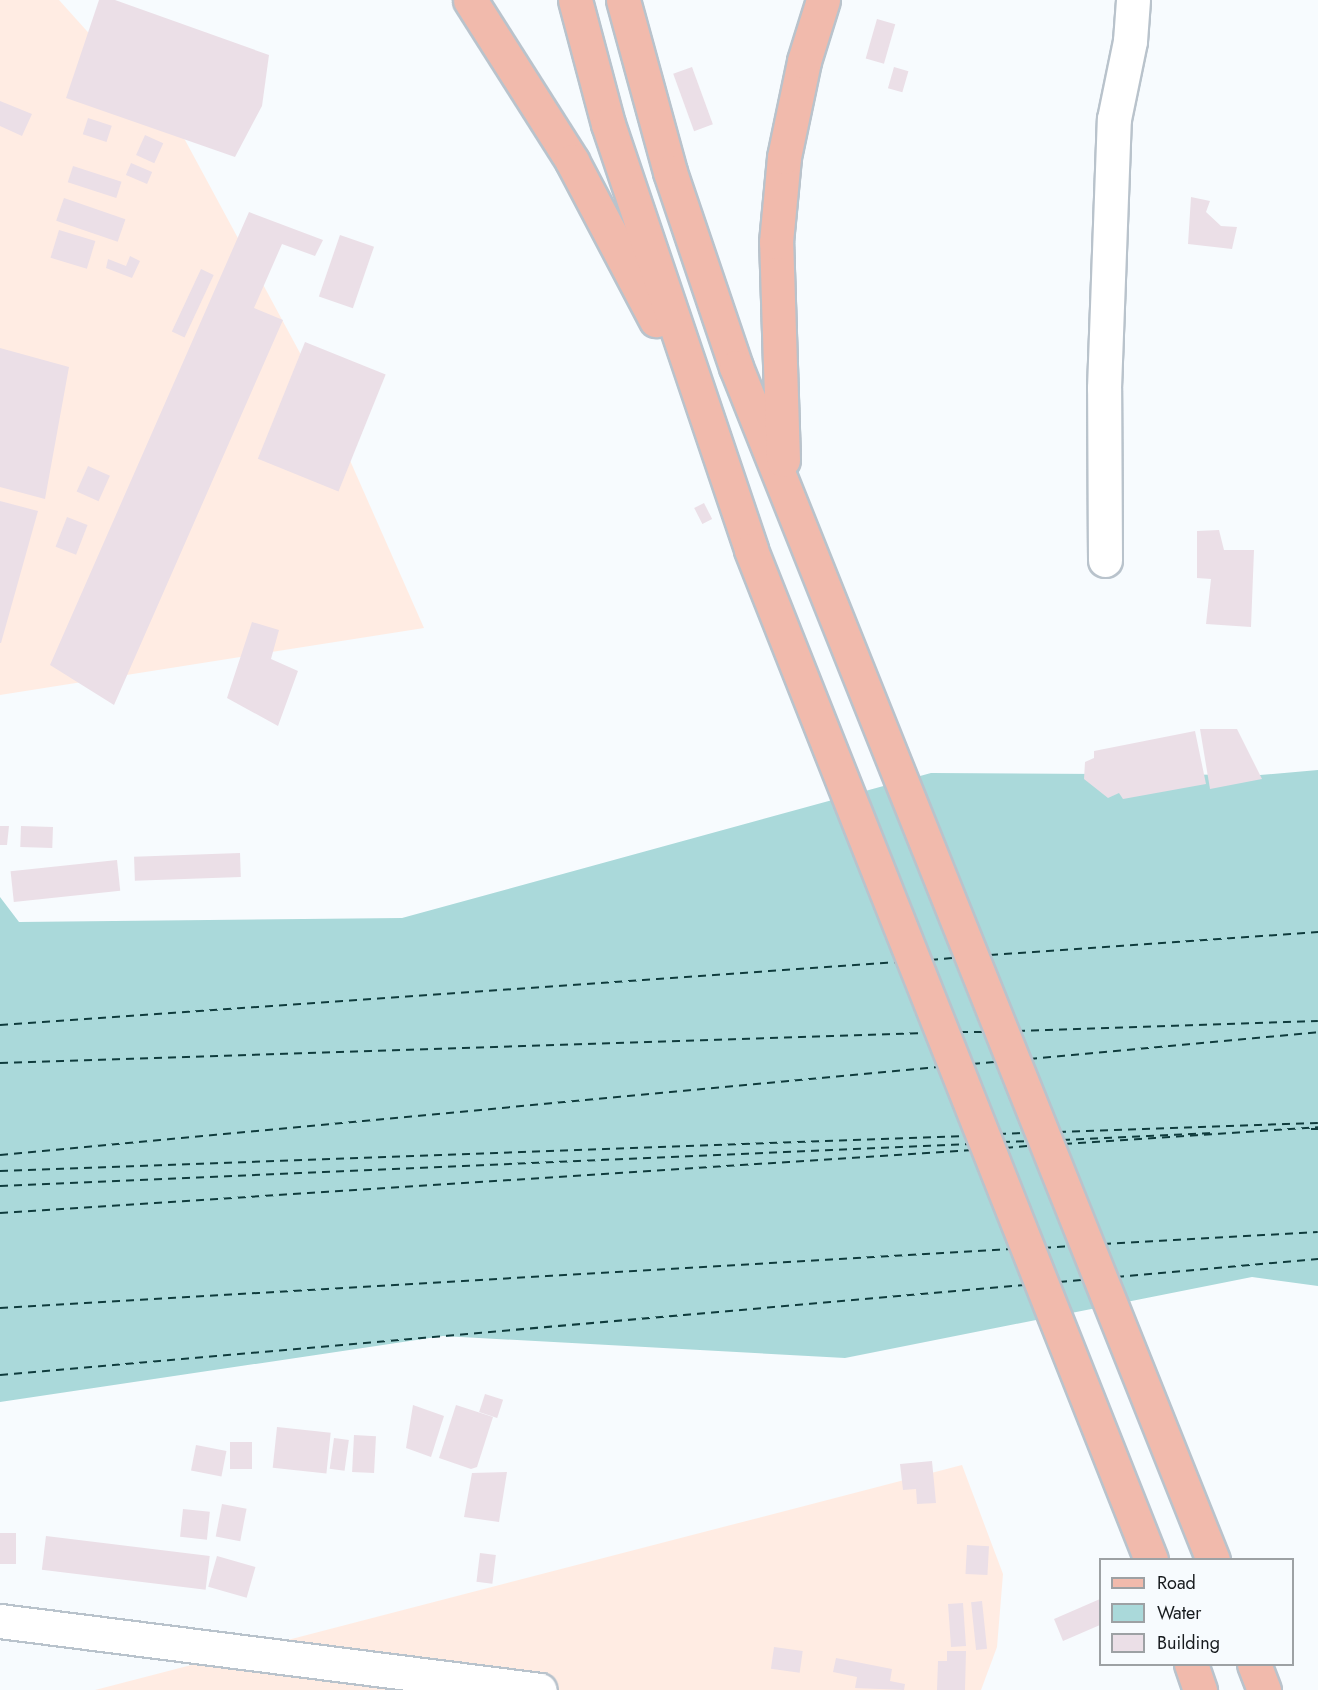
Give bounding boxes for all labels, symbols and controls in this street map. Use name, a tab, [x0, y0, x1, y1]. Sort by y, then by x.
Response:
legend	[1099, 1558, 1294, 1666]
text: Road	[1157, 1570, 1196, 1596]
text: Water	[1157, 1600, 1201, 1626]
text: Building	[1157, 1630, 1220, 1656]

